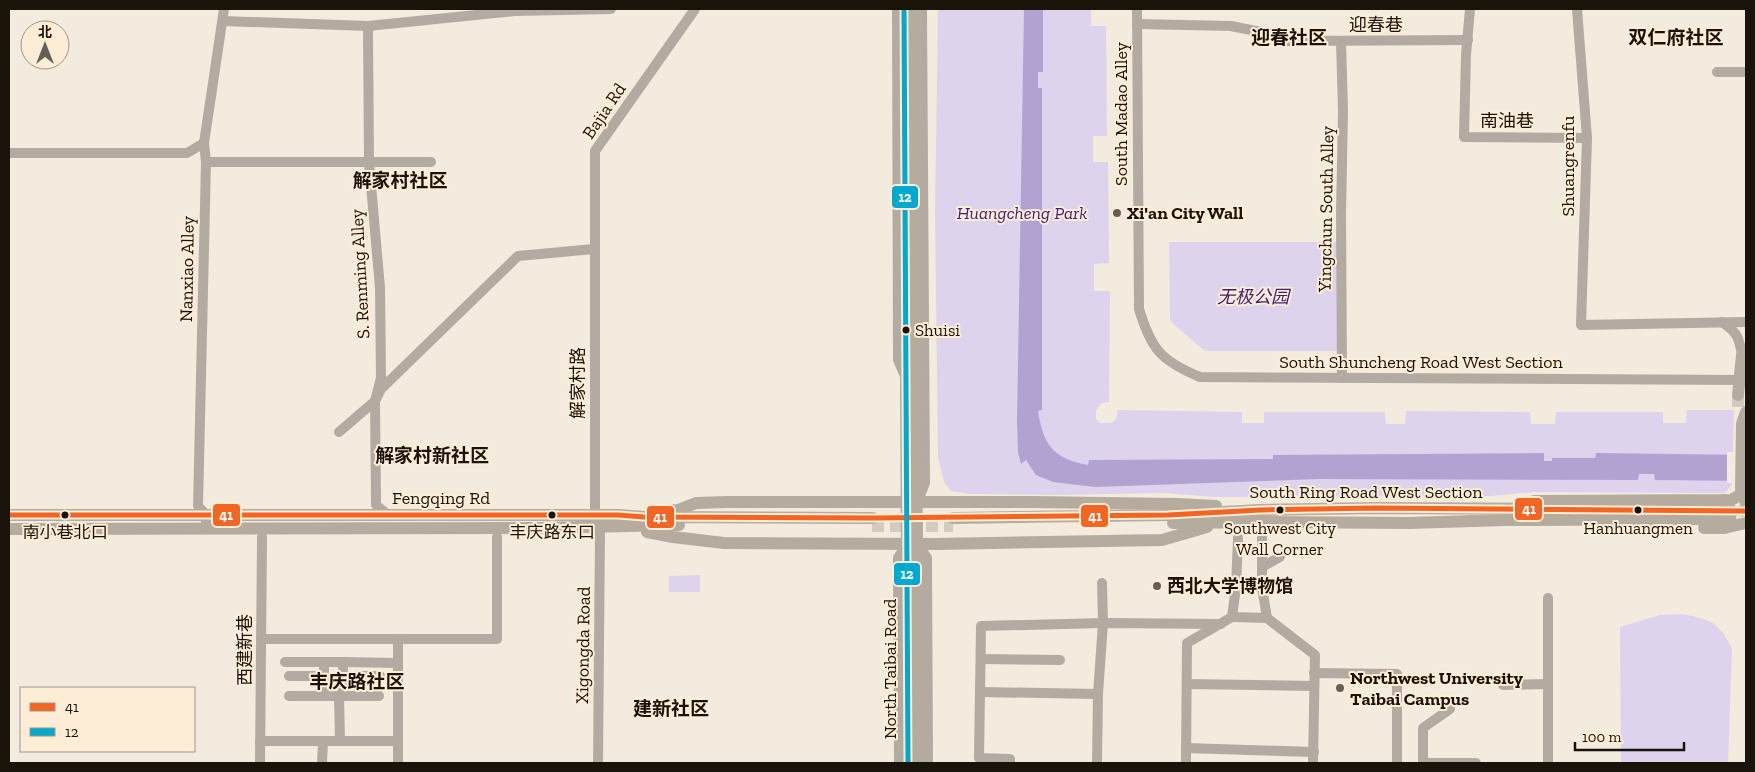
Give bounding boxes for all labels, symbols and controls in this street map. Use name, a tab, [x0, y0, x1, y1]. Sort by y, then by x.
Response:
street label: 迎春巷	[1349, 14, 1403, 36]
north arrow	[20, 20, 70, 70]
text: 北	[38, 24, 52, 41]
district label: 迎春社区	[1251, 26, 1327, 49]
district label: 双仁府社区	[1628, 26, 1724, 49]
street label: South Madao Alley	[1110, 41, 1132, 186]
street label: Bajia Rd	[577, 79, 631, 143]
street label: 南油巷	[1480, 110, 1534, 132]
street label: Shuangrenfu	[1557, 116, 1579, 216]
street label: Yingchun South Alley	[1314, 125, 1338, 293]
district label: 解家村社区	[352, 169, 448, 192]
line badge: 12	[891, 185, 919, 209]
text: 12	[898, 189, 912, 206]
park label: Huangcheng Park	[957, 202, 1087, 224]
place label: Xi'an City Wall	[1127, 202, 1243, 224]
marker: Xi'an City Wall	[1111, 207, 1123, 219]
street label: S. Renming Alley	[346, 208, 374, 339]
street label: Nanxiao Alley	[175, 215, 199, 322]
park label: 无极公园	[1217, 286, 1292, 308]
place label: Shuisi	[915, 320, 960, 340]
marker: Shuisi	[901, 325, 911, 335]
street label: 解家村路	[567, 347, 589, 419]
street label: South Shuncheng Road West Section	[1279, 351, 1564, 373]
district label: 解家村新社区	[375, 444, 489, 467]
street label: South Ring Road West Section	[1250, 481, 1483, 503]
street label: Fengqing Rd	[392, 487, 490, 509]
line badge: 41	[1514, 497, 1543, 521]
text: 41	[1522, 501, 1536, 518]
line badge: 41	[212, 503, 241, 527]
line badge: 41	[1080, 504, 1109, 528]
line badge: 41	[646, 505, 675, 529]
marker: Southwest City Wall Corner	[1275, 505, 1285, 515]
marker: Hanhuangmen	[1633, 505, 1643, 515]
text: 41	[219, 507, 233, 524]
text: 41	[1088, 508, 1102, 525]
text: 41	[653, 509, 667, 526]
marker: 南小巷北口	[60, 510, 70, 520]
marker: 丰庆路东口	[547, 510, 557, 520]
place label: Southwest City Wall Corner	[1224, 518, 1336, 559]
place label: Hanhuangmen	[1583, 518, 1693, 538]
place label: 南小巷北口	[23, 522, 108, 542]
place label: 丰庆路东口	[510, 522, 595, 542]
line badge: 12	[893, 562, 921, 586]
text: 12	[900, 566, 914, 583]
place label: 西北大学博物馆	[1167, 575, 1293, 597]
marker: 西北大学博物馆	[1151, 580, 1163, 592]
street label: Xigongda Road	[571, 586, 595, 704]
street label: North Taibai Road	[879, 599, 901, 739]
street label: 西建新巷	[234, 614, 256, 686]
place label: Northwest University Taibai Campus	[1350, 667, 1524, 710]
district label: 丰庆路社区	[309, 670, 405, 693]
marker: Northwest University Taibai Campus	[1334, 682, 1346, 694]
legend	[20, 687, 195, 752]
district label: 建新社区	[633, 697, 709, 720]
text: 41	[65, 698, 79, 716]
scale bar	[1575, 720, 1684, 752]
text: 12	[65, 723, 79, 741]
text: 100 m	[1582, 728, 1621, 746]

